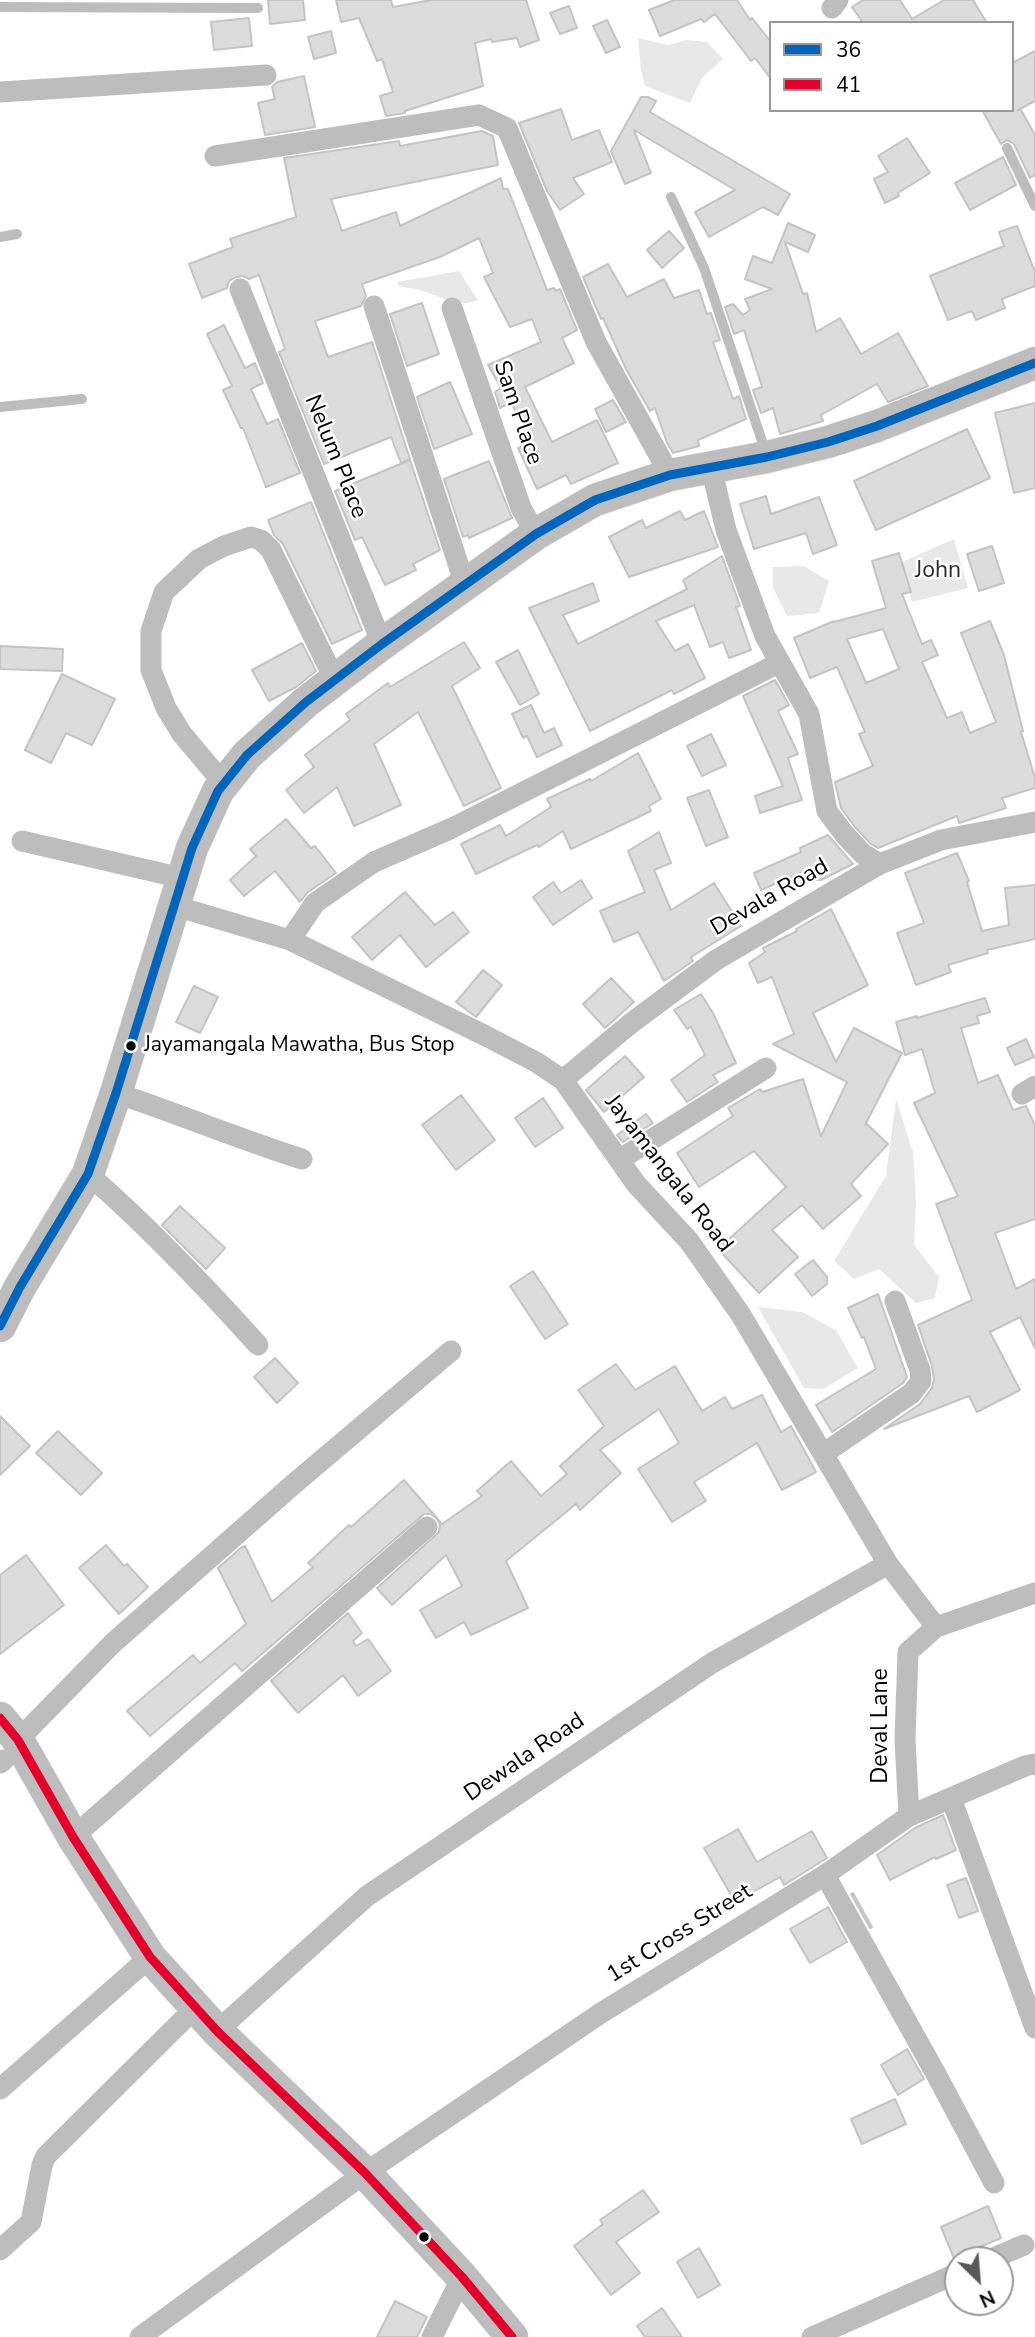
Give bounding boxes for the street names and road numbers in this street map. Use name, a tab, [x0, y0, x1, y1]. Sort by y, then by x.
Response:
street label: Sam Place	[486, 357, 548, 469]
street label: Nelum Place	[298, 391, 372, 523]
street label: Devala Road	[706, 853, 834, 943]
street label: Jayamangala Road	[598, 1090, 738, 1258]
street label: Deval Lane	[867, 1668, 895, 1784]
street label: Dewala Road	[460, 1708, 590, 1808]
street label: 1st Cross Street	[602, 1878, 758, 1990]

